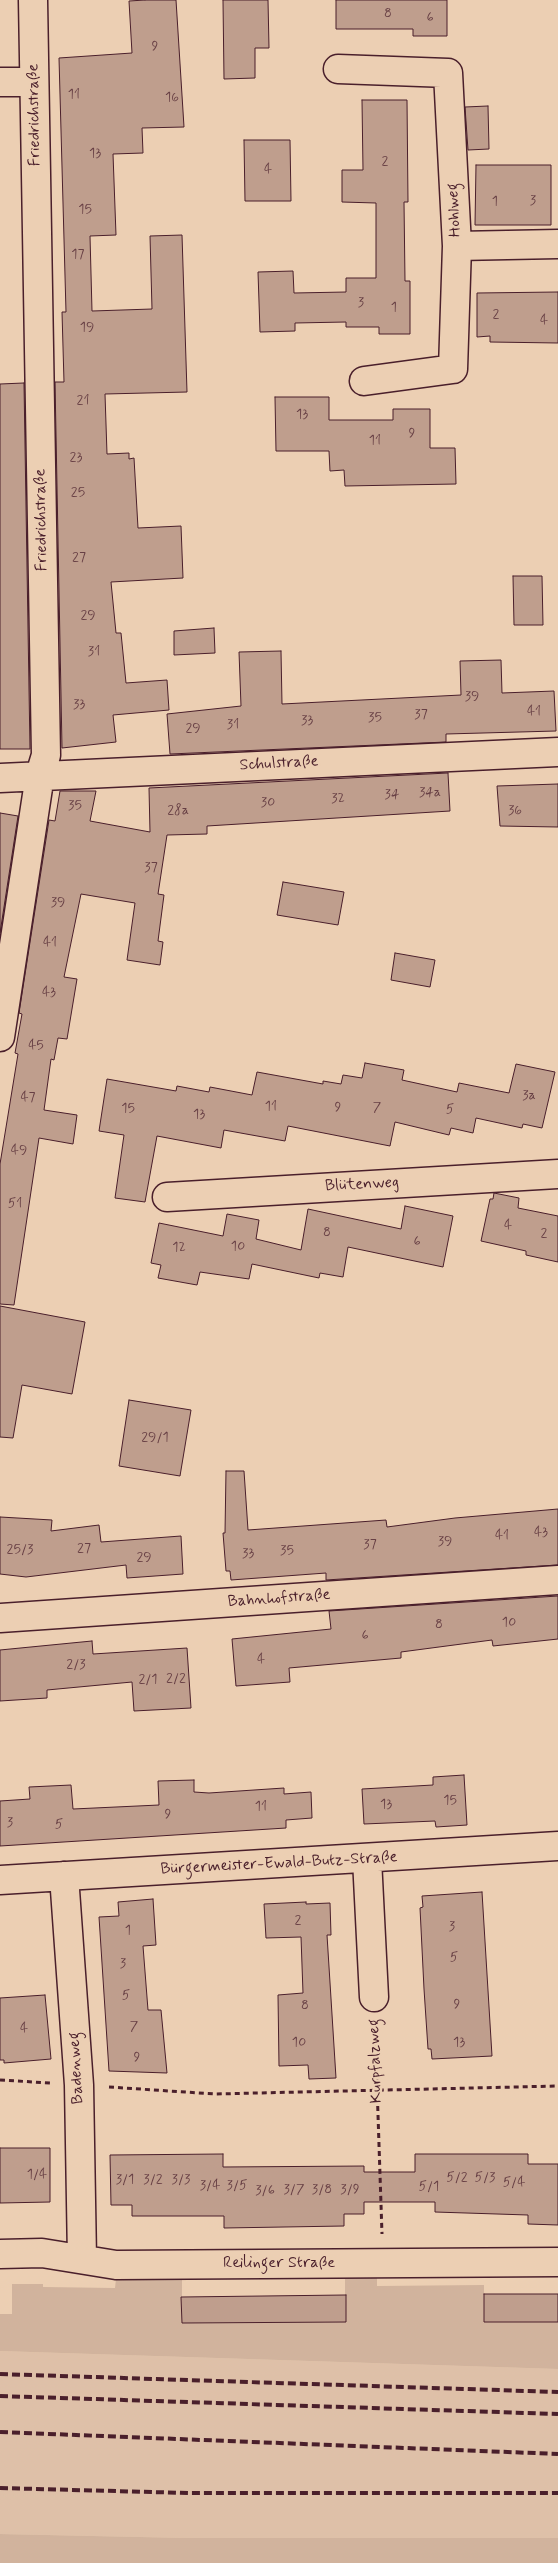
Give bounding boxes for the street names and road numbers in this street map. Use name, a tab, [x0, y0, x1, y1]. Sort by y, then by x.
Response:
street label: Friedrichstraße	[25, 64, 45, 166]
street label: Hohlweg	[444, 182, 466, 238]
street label: Friedrichstraße	[32, 469, 52, 571]
street label: Schulstraße	[239, 752, 319, 776]
street label: Blütenweg	[325, 1173, 399, 1197]
street label: Bahnhofstraße	[227, 1586, 331, 1612]
street label: Bürgermeister-Ewald-Butz-Straße	[160, 1848, 398, 1880]
street label: Kurpfalzweg	[365, 2018, 387, 2104]
street label: Badenweg	[66, 2031, 88, 2105]
street label: Reilinger Straße	[223, 2254, 335, 2274]

